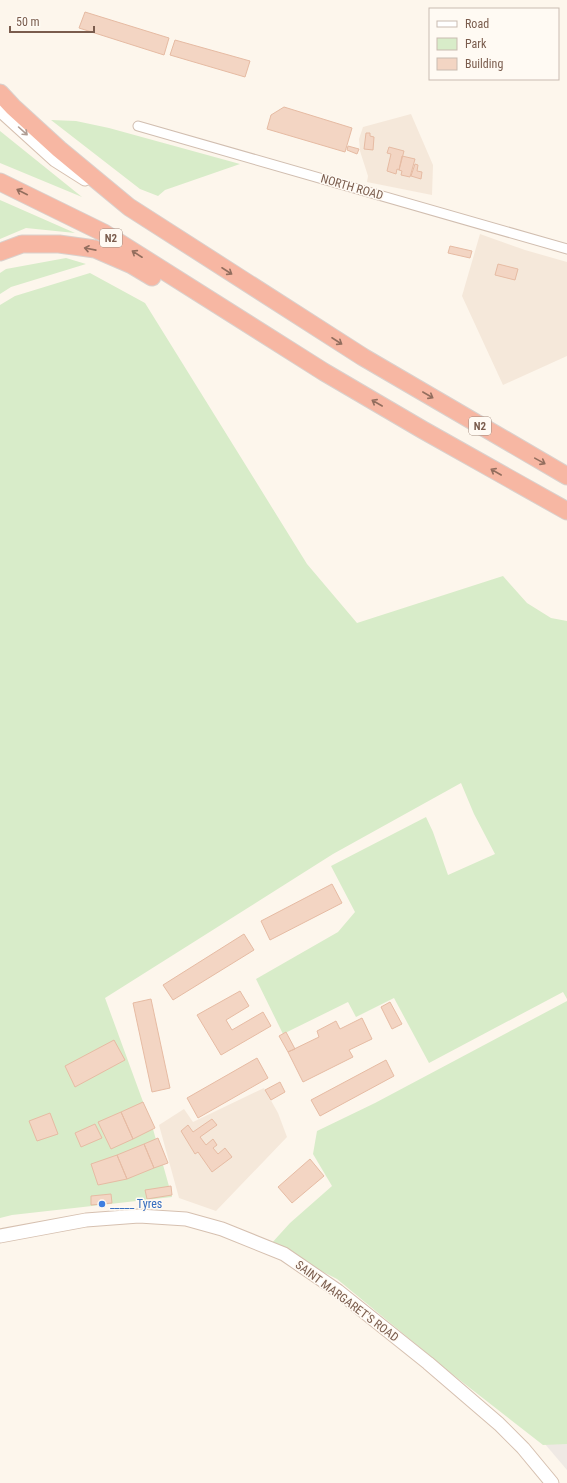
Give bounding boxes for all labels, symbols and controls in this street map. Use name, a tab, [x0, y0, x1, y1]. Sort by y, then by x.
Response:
scale bar	[10, 8, 94, 34]
legend	[429, 8, 559, 80]
text: 50 m	[16, 15, 40, 29]
text: Road	[465, 17, 489, 31]
text: Park	[465, 37, 487, 51]
text: Building	[465, 57, 503, 71]
one-way arrow	[17, 126, 28, 135]
street label: NORTH ROAD	[319, 171, 385, 203]
one-way arrow	[17, 188, 29, 195]
road number: N2	[100, 229, 122, 247]
one-way arrow	[84, 245, 97, 253]
one-way arrow	[131, 249, 142, 258]
one-way arrow	[222, 266, 233, 275]
one-way arrow	[331, 337, 343, 345]
one-way arrow	[422, 392, 434, 400]
one-way arrow	[372, 399, 383, 407]
road number: N2	[469, 417, 491, 435]
one-way arrow	[534, 458, 546, 466]
one-way arrow	[490, 467, 502, 475]
place label: _____ Tyres	[110, 1197, 162, 1211]
marker: _____ Tyres	[97, 1199, 107, 1209]
street label: SAINT MARGARET'S ROAD	[293, 1258, 401, 1344]

